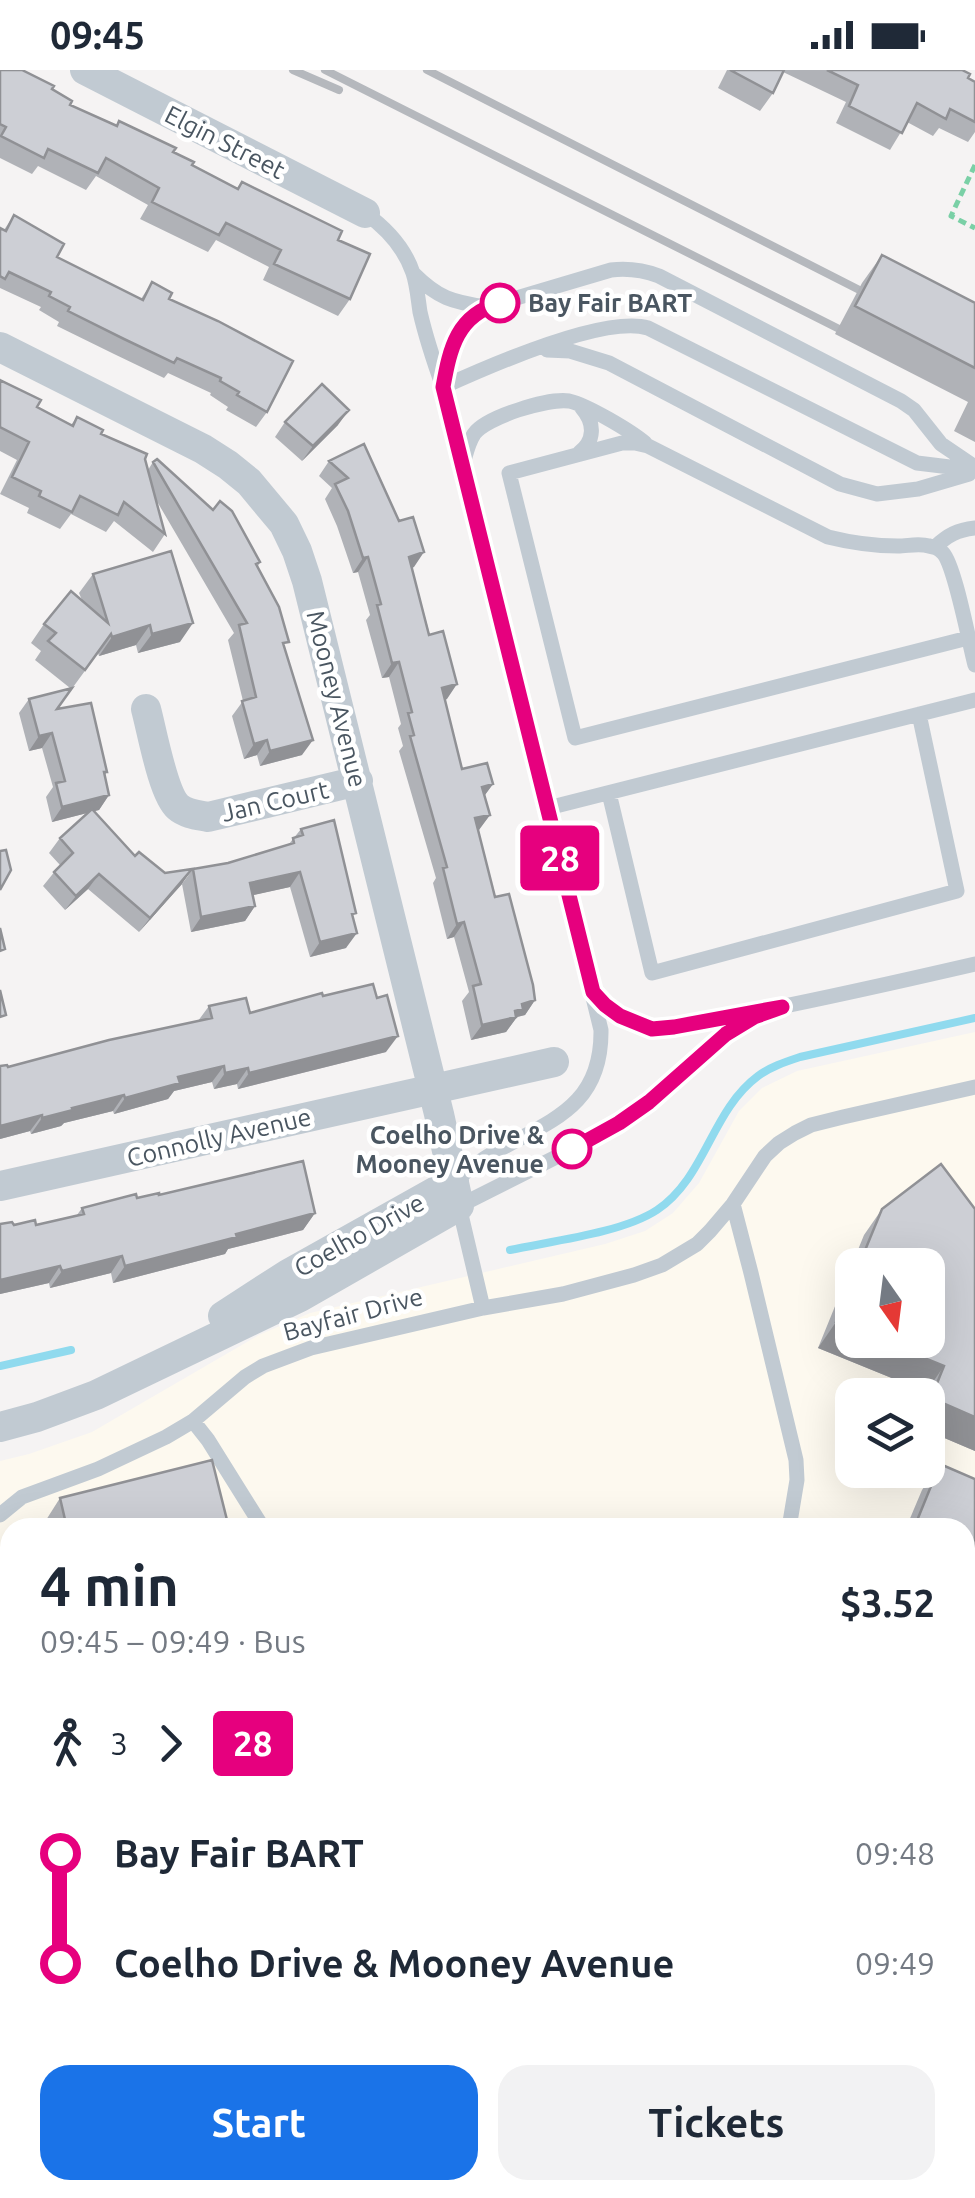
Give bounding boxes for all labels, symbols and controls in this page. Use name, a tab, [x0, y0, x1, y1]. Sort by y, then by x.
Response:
text: 09:45	[50, 14, 145, 56]
street label: Elgin Street	[160, 100, 290, 184]
marker: Bay Fair BART	[481, 284, 519, 322]
place label: Bay Fair BART	[528, 289, 692, 317]
street label: Mooney Avenue	[302, 608, 372, 790]
street label: Jan Court	[219, 775, 331, 827]
line badge: 28	[515, 826, 605, 890]
text: 28	[540, 838, 580, 878]
street label: Connolly Avenue	[124, 1102, 314, 1172]
place label: Coelho Drive & Mooney Avenue	[355, 1121, 545, 1178]
marker: Coelho Drive & Mooney Avenue	[553, 1130, 591, 1168]
street label: Coelho Drive	[289, 1188, 429, 1282]
north arrow	[835, 1248, 945, 1358]
map controls	[835, 1248, 945, 1488]
street label: Bayfair Drive	[280, 1282, 426, 1346]
button: layers	[835, 1378, 945, 1488]
text: 4 min	[40, 1555, 179, 1616]
text: $3.52	[840, 1582, 935, 1624]
text: 09:45 – 09:49 · Bus	[40, 1623, 306, 1659]
icon: walk	[40, 1716, 95, 1771]
icon: forward	[143, 1716, 198, 1771]
text: 28	[233, 1723, 273, 1763]
text: 3	[110, 1725, 128, 1761]
text: Bay Fair BART	[114, 1832, 364, 1874]
text: 09:48	[855, 1835, 935, 1871]
text: Coelho Drive & Mooney Avenue	[114, 1942, 674, 1984]
text: 09:49	[855, 1945, 935, 1981]
button: Start	[40, 2065, 478, 2180]
button: Tickets	[498, 2065, 935, 2180]

